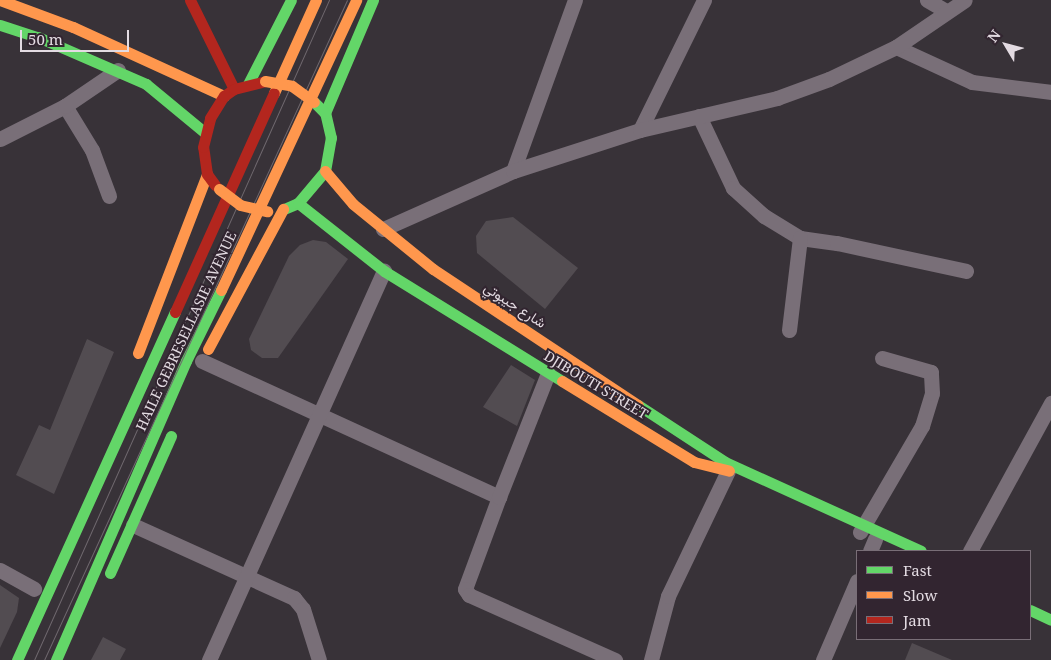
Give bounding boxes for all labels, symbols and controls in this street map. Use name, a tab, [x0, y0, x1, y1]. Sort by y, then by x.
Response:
scale bar	[22, 20, 131, 52]
north arrow	[981, 20, 1031, 70]
text: N	[983, 26, 1005, 46]
text: 50 m	[28, 29, 63, 49]
street label: HAILE GEBRESELLASIE AVENUE	[132, 229, 240, 433]
street label: شارع جيبوتي	[481, 279, 549, 331]
street label: DJIBOUTI STREET	[541, 347, 651, 423]
legend	[856, 550, 1031, 640]
text: Fast	[903, 560, 932, 580]
text: Slow	[903, 585, 937, 605]
text: Jam	[903, 610, 931, 630]

